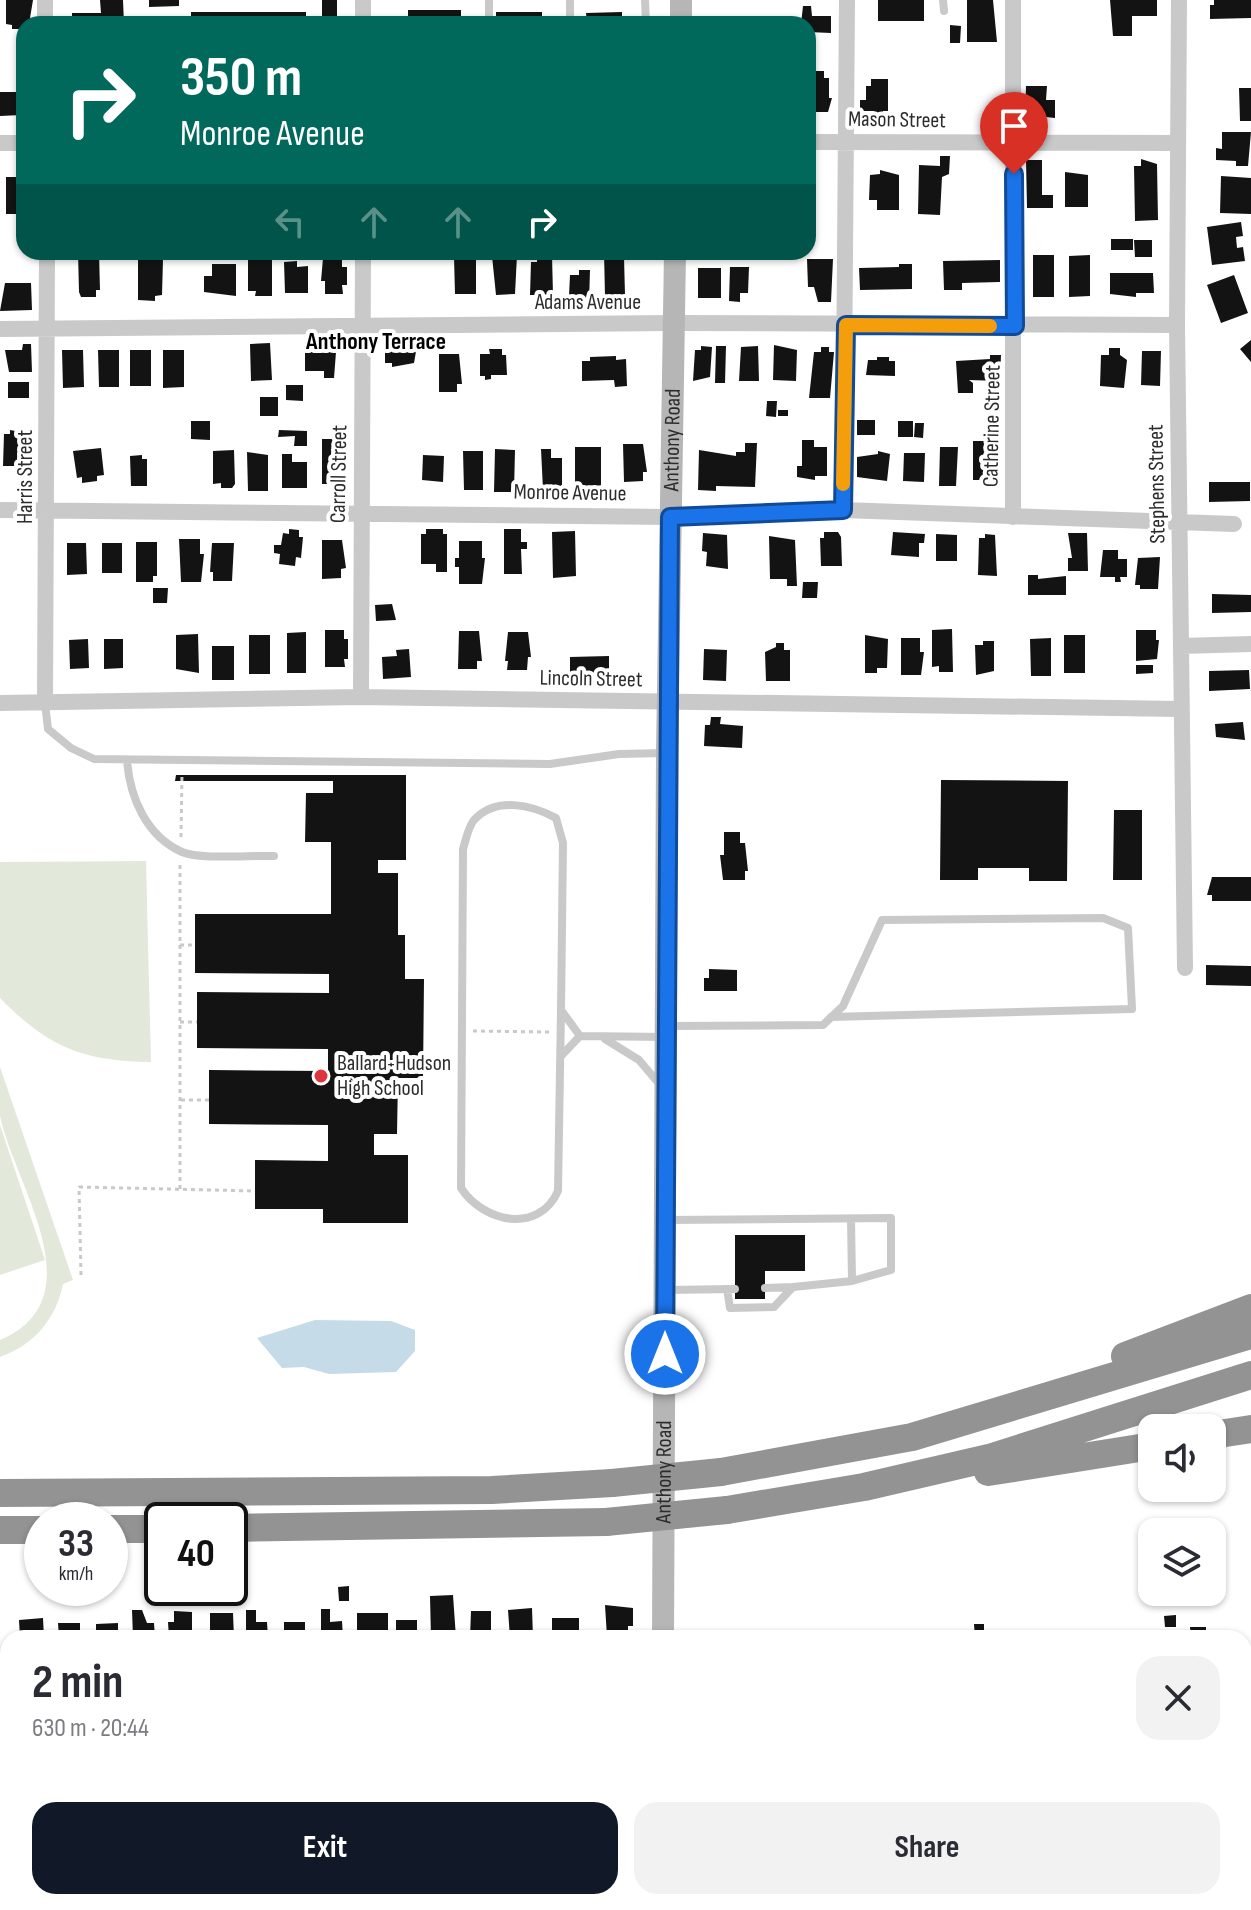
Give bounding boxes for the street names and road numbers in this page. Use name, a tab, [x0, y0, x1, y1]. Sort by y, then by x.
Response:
street label: Mason Street	[848, 106, 946, 134]
street label: Adams Avenue	[534, 289, 641, 316]
street label: Catherine Street	[977, 364, 1007, 487]
street label: Anthony Road	[658, 388, 686, 493]
street label: Carroll Street	[325, 424, 353, 523]
street label: Stephens Street	[1142, 424, 1172, 544]
street label: Harris Street	[12, 430, 39, 524]
street label: Monroe Avenue	[513, 479, 627, 507]
street label: Lincoln Street	[539, 665, 643, 693]
street label: Anthony Road	[650, 1421, 677, 1524]

